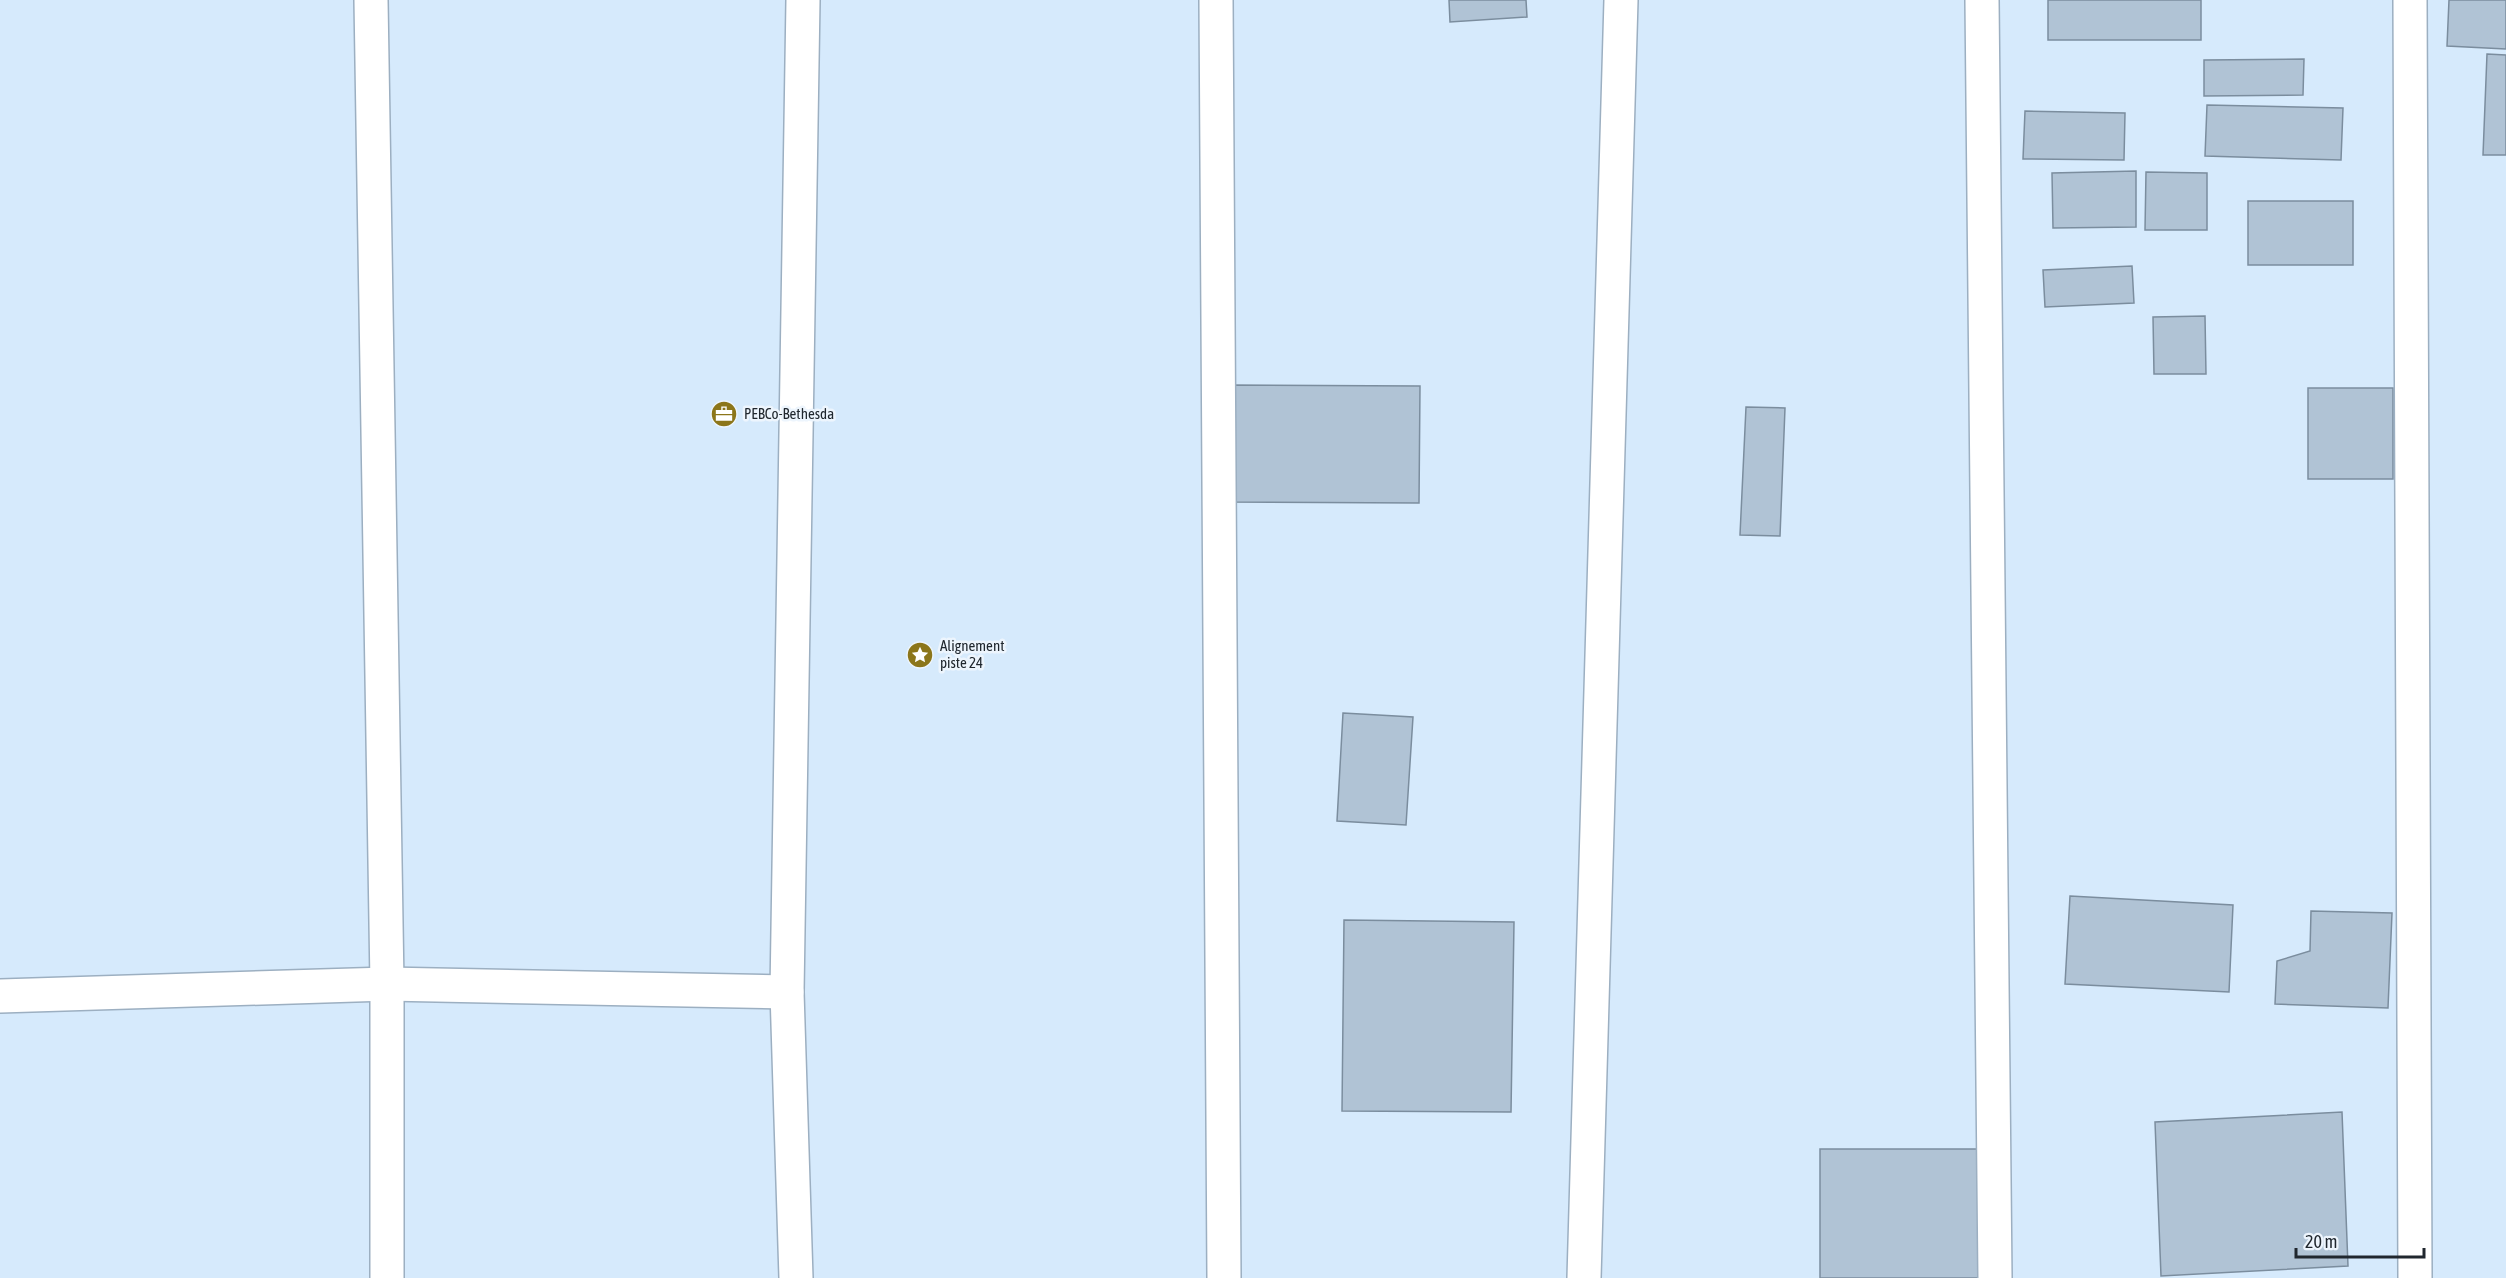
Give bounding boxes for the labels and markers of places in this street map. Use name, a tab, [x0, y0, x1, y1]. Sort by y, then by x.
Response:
office icon: PEBCo-Bethesda	[709, 399, 739, 429]
place label: PEBCo-Bethesda	[744, 405, 834, 422]
place label: Alignement piste 24	[940, 637, 1005, 671]
place icon: Alignement piste 24	[905, 640, 935, 670]

